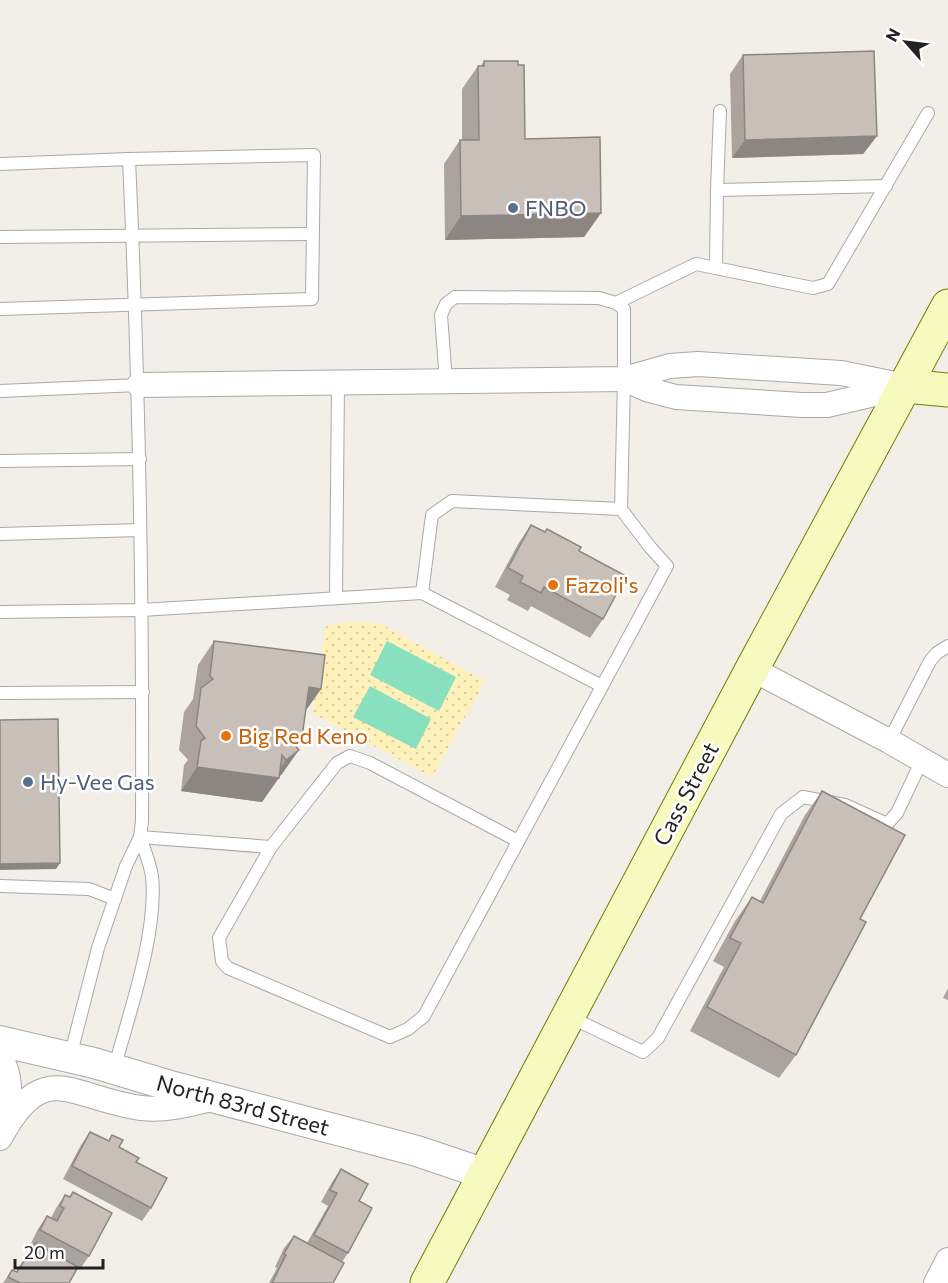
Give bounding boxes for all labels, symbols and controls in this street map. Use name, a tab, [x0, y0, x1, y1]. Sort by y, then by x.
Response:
north arrow	[876, 12, 936, 72]
text: N	[881, 25, 904, 44]
place label: FNBO	[525, 194, 586, 221]
marker: FNBO	[506, 201, 520, 215]
place label: Fazoli's	[565, 571, 638, 598]
marker: Fazoli's	[546, 578, 560, 592]
place label: Big Red Keno	[238, 722, 368, 749]
marker: Big Red Keno	[219, 729, 233, 743]
street label: Cass Street	[647, 738, 724, 850]
place label: Hy-Vee Gas	[40, 768, 155, 795]
marker: Hy-Vee Gas	[21, 775, 35, 789]
street label: North 83rd Street	[154, 1068, 332, 1141]
scale bar	[15, 1232, 104, 1270]
text: 20 m	[24, 1241, 65, 1263]

